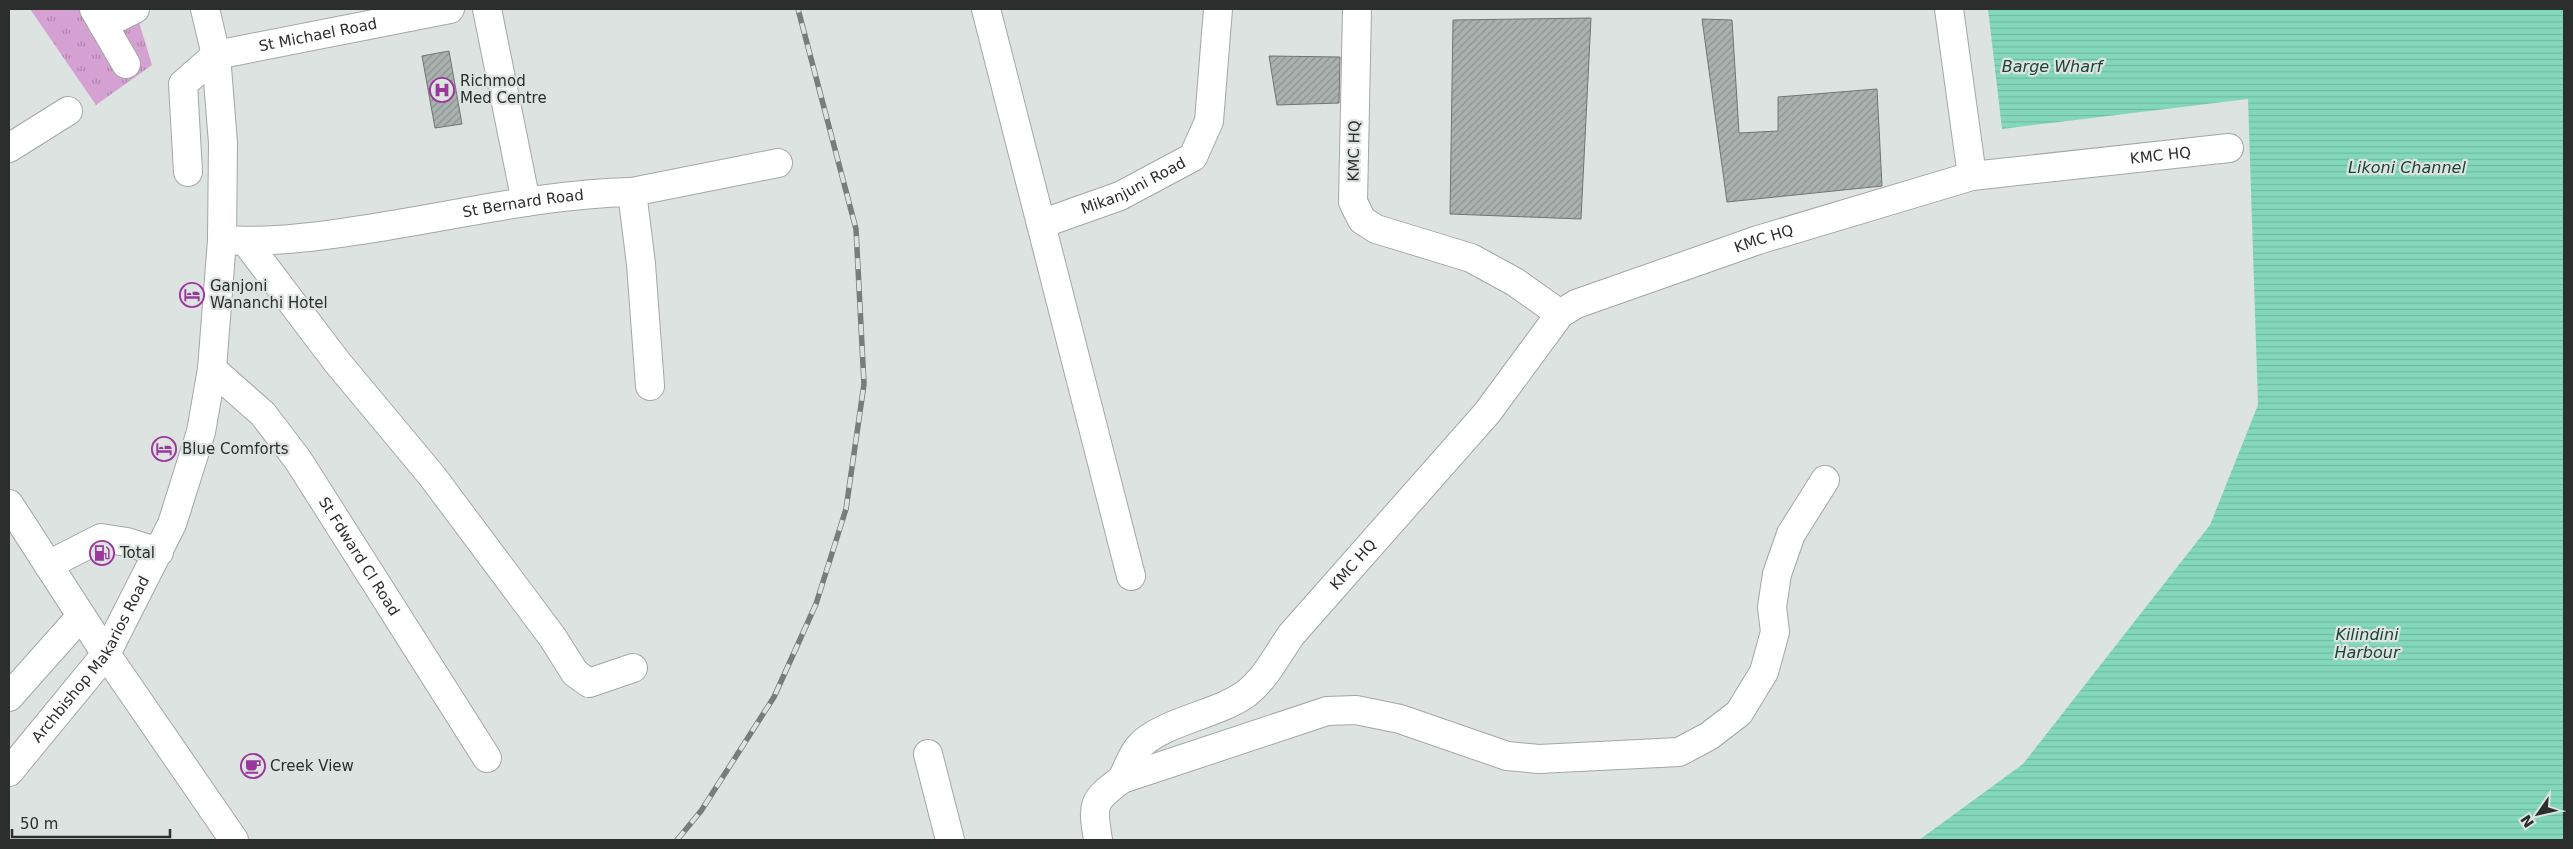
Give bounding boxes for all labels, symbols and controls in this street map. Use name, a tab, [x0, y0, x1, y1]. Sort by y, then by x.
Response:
street label: St Michael Road	[257, 15, 379, 55]
water label: Barge Wharf	[2002, 57, 2105, 76]
place label: Richmod Med Centre	[460, 72, 547, 107]
hospital icon: Richmod Med Centre	[429, 77, 455, 103]
street label: KMC HQ	[1344, 120, 1364, 182]
street label: KMC HQ	[2129, 143, 2192, 168]
street label: Mikanjuni Road	[1078, 154, 1189, 218]
water label: Likoni Channel	[2348, 158, 2466, 177]
street label: St Bernard Road	[461, 186, 585, 221]
street label: KMC HQ	[1732, 221, 1796, 257]
place label: Ganjoni Wananchi Hotel	[210, 277, 328, 312]
hotel icon: Ganjoni Wananchi Hotel	[179, 282, 205, 308]
hotel icon: Blue Comforts	[151, 436, 177, 462]
place label: Blue Comforts	[182, 440, 289, 458]
street label: St Fdward Cl Road	[315, 494, 403, 619]
street label: KMC HQ	[1326, 536, 1380, 593]
fuel station icon: Total	[89, 540, 115, 566]
place label: Total	[119, 544, 155, 562]
street label: Archbishop Makarios Road	[28, 573, 153, 746]
water label: Kilindini Harbour	[2334, 625, 2401, 662]
cafe icon: Creek View	[240, 753, 266, 779]
place label: Creek View	[270, 757, 354, 775]
north arrow	[2513, 789, 2563, 839]
scale bar	[12, 806, 170, 838]
text: N	[2517, 812, 2537, 831]
text: 50 m	[20, 815, 58, 833]

